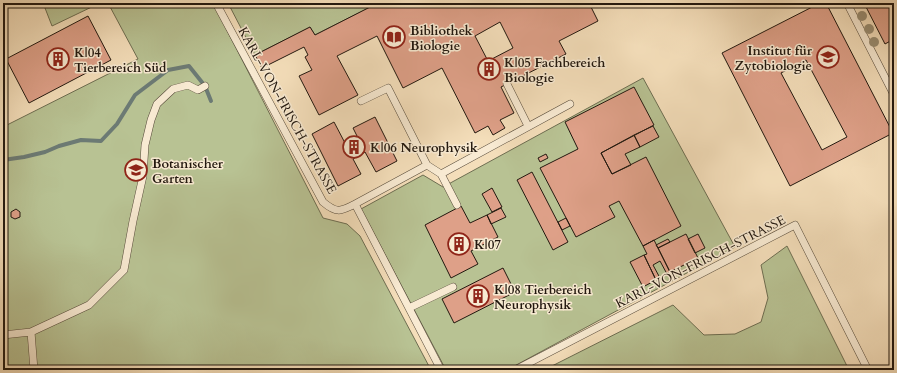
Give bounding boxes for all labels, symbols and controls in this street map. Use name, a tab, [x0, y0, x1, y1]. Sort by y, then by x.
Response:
place label: Bibliothek Biologie	[410, 22, 473, 55]
street label: KARL-VON-FRISCH-STRASSE	[234, 24, 341, 197]
library icon: Bibliothek Biologie	[381, 24, 407, 50]
place label: Institut für Zytobiologie	[735, 42, 813, 75]
place label: K|04 Tierbereich Süd	[74, 44, 167, 77]
school or university icon: Institut für Zytobiologie	[815, 44, 841, 70]
building icon: K|04 Tierbereich Süd	[45, 46, 71, 72]
place label: K|05 Fachbereich Biologie	[504, 54, 605, 87]
building icon: K|05 Fachbereich Biologie	[476, 56, 502, 82]
building icon: K|06 Neurophysik	[341, 134, 367, 160]
place label: K|06 Neurophysik	[370, 139, 479, 157]
place label: Botanischer Garten	[152, 155, 224, 188]
school or university icon: Botanischer Garten	[123, 157, 149, 183]
street label: KARL-VON-FRISCH-STRASSE	[612, 211, 789, 313]
building icon: K|07	[446, 231, 472, 257]
place label: K|07	[474, 236, 501, 254]
place label: K|08 Tierbereich Neurophysik	[494, 281, 592, 314]
building icon: K|08 Tierbereich Neurophysik	[465, 283, 491, 309]

